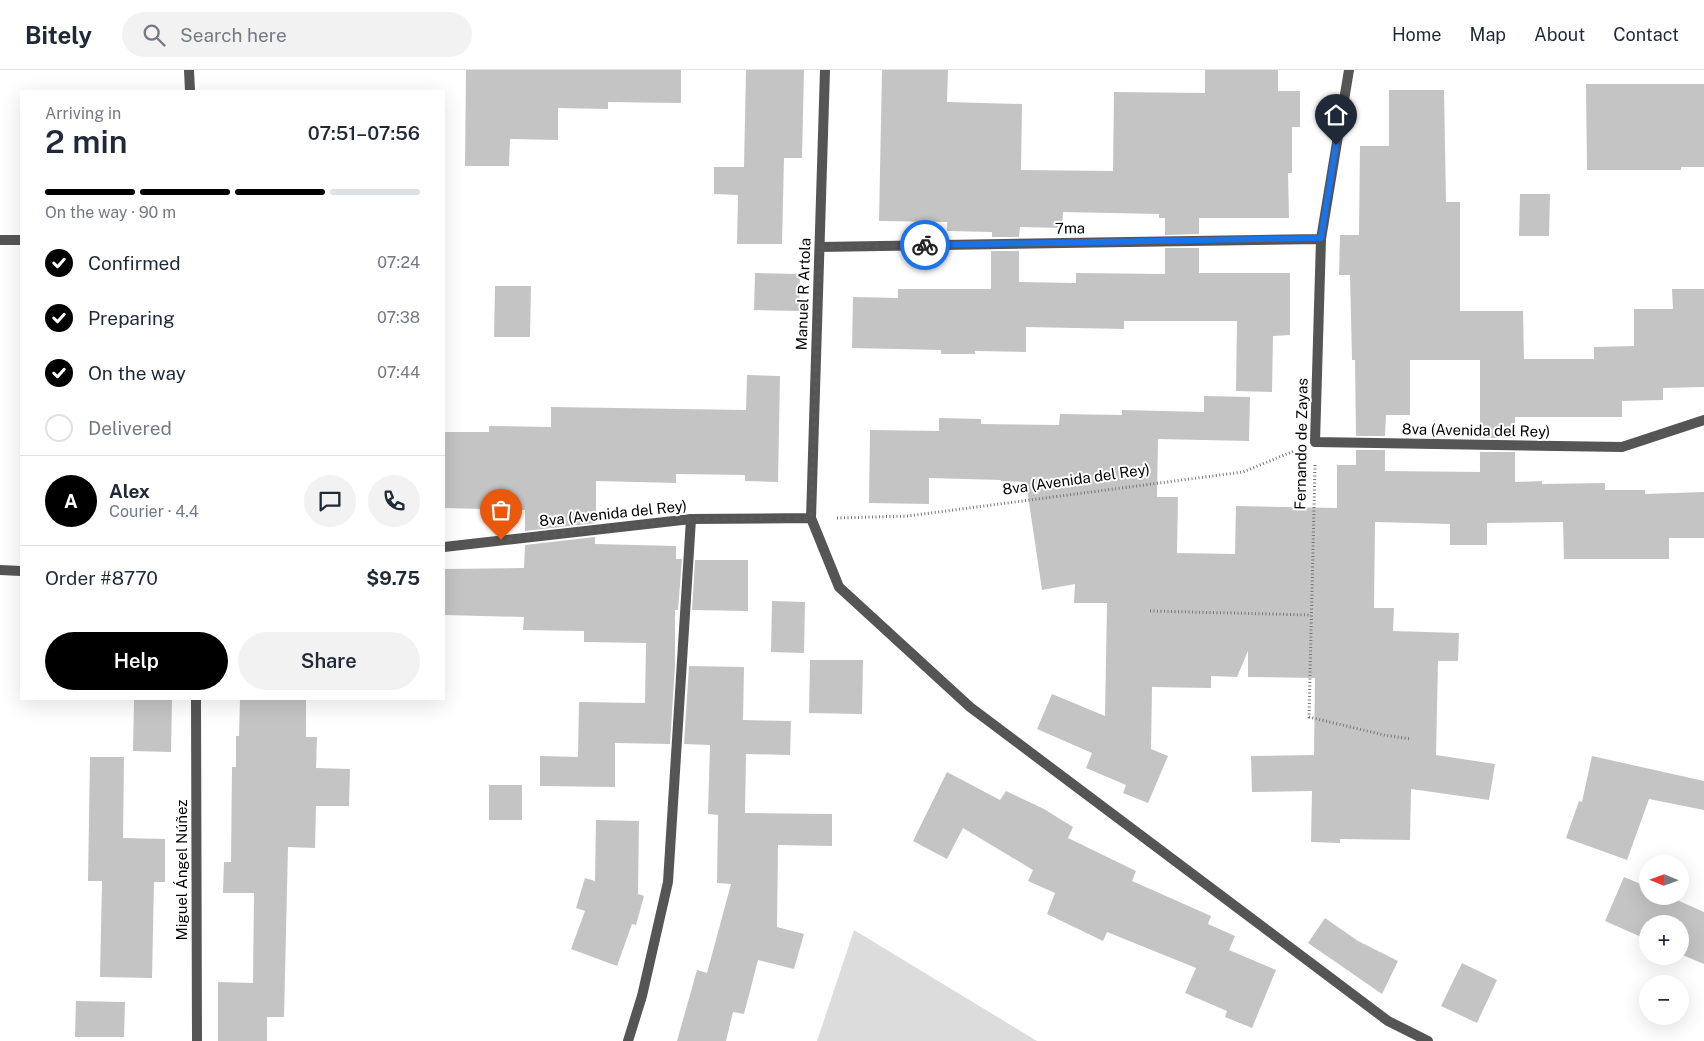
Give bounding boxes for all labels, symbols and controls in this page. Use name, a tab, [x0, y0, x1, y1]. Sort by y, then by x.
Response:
search box	[122, 12, 472, 57]
text: Bitely	[25, 21, 92, 49]
icon: search	[140, 21, 168, 49]
text: Search here	[180, 24, 287, 46]
text: Home	[1392, 24, 1442, 45]
text: Map	[1470, 24, 1506, 45]
text: About	[1534, 24, 1585, 45]
text: Contact	[1613, 24, 1679, 45]
pin	[1315, 94, 1357, 145]
icon: home	[1322, 101, 1350, 129]
text: Arriving in	[45, 104, 121, 123]
text: 07:51–07:56	[308, 122, 420, 144]
text: 2 min	[45, 123, 128, 160]
text: On the way · 90 m	[45, 203, 176, 222]
street label: 7ma	[1055, 219, 1085, 237]
courier	[900, 220, 950, 270]
icon: bike	[911, 231, 939, 259]
street label: Manuel R Artola	[793, 237, 813, 351]
icon: check	[45, 249, 73, 277]
text: Confirmed	[88, 252, 181, 274]
text: 07:24	[377, 253, 420, 272]
icon: check	[45, 304, 73, 332]
text: Preparing	[88, 307, 175, 329]
text: 07:38	[377, 308, 420, 327]
icon: check	[45, 359, 73, 387]
text: On the way	[88, 362, 186, 384]
text: 07:44	[377, 363, 420, 382]
street label: Fernando de Zayas	[1291, 378, 1311, 510]
text: Delivered	[88, 417, 172, 439]
street label: 8va (Avenida del Rey)	[1402, 420, 1550, 440]
street label: 8va (Avenida del Rey)	[1001, 460, 1151, 498]
button: chat	[304, 475, 356, 527]
button: phone	[368, 475, 420, 527]
text: Alex	[109, 480, 150, 502]
pin	[480, 489, 522, 540]
text: A	[64, 490, 78, 512]
icon: bag	[487, 496, 515, 524]
street label: 8va (Avenida del Rey)	[538, 497, 688, 529]
text: Courier · 4.4	[109, 502, 199, 521]
text: Order #8770	[45, 567, 158, 589]
text: $9.75	[366, 567, 420, 589]
button: Help	[45, 632, 228, 690]
button: Share	[238, 632, 420, 690]
street label: Miguel Ángel Núñez	[173, 800, 190, 940]
north arrow	[1639, 855, 1689, 905]
map controls	[1639, 855, 1689, 1025]
button: +	[1639, 915, 1689, 965]
button: −	[1639, 975, 1689, 1025]

